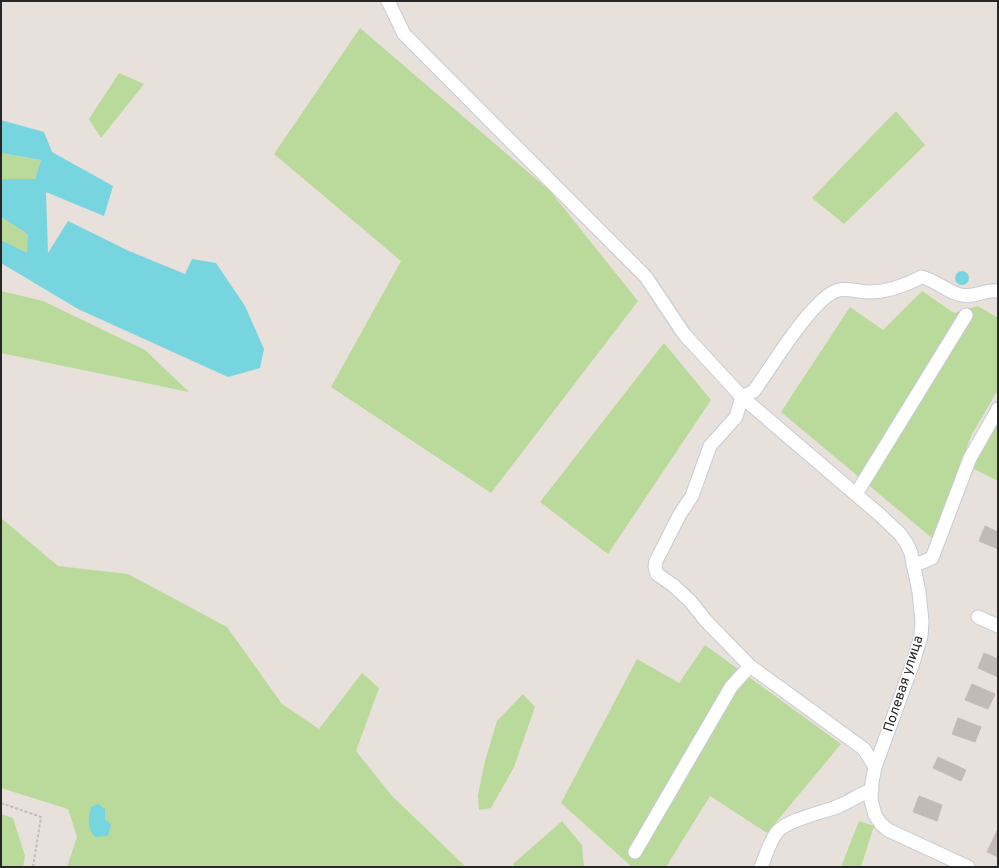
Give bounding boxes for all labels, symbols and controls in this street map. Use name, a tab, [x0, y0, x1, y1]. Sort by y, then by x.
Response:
street label: Полевая улица	[880, 634, 928, 734]

